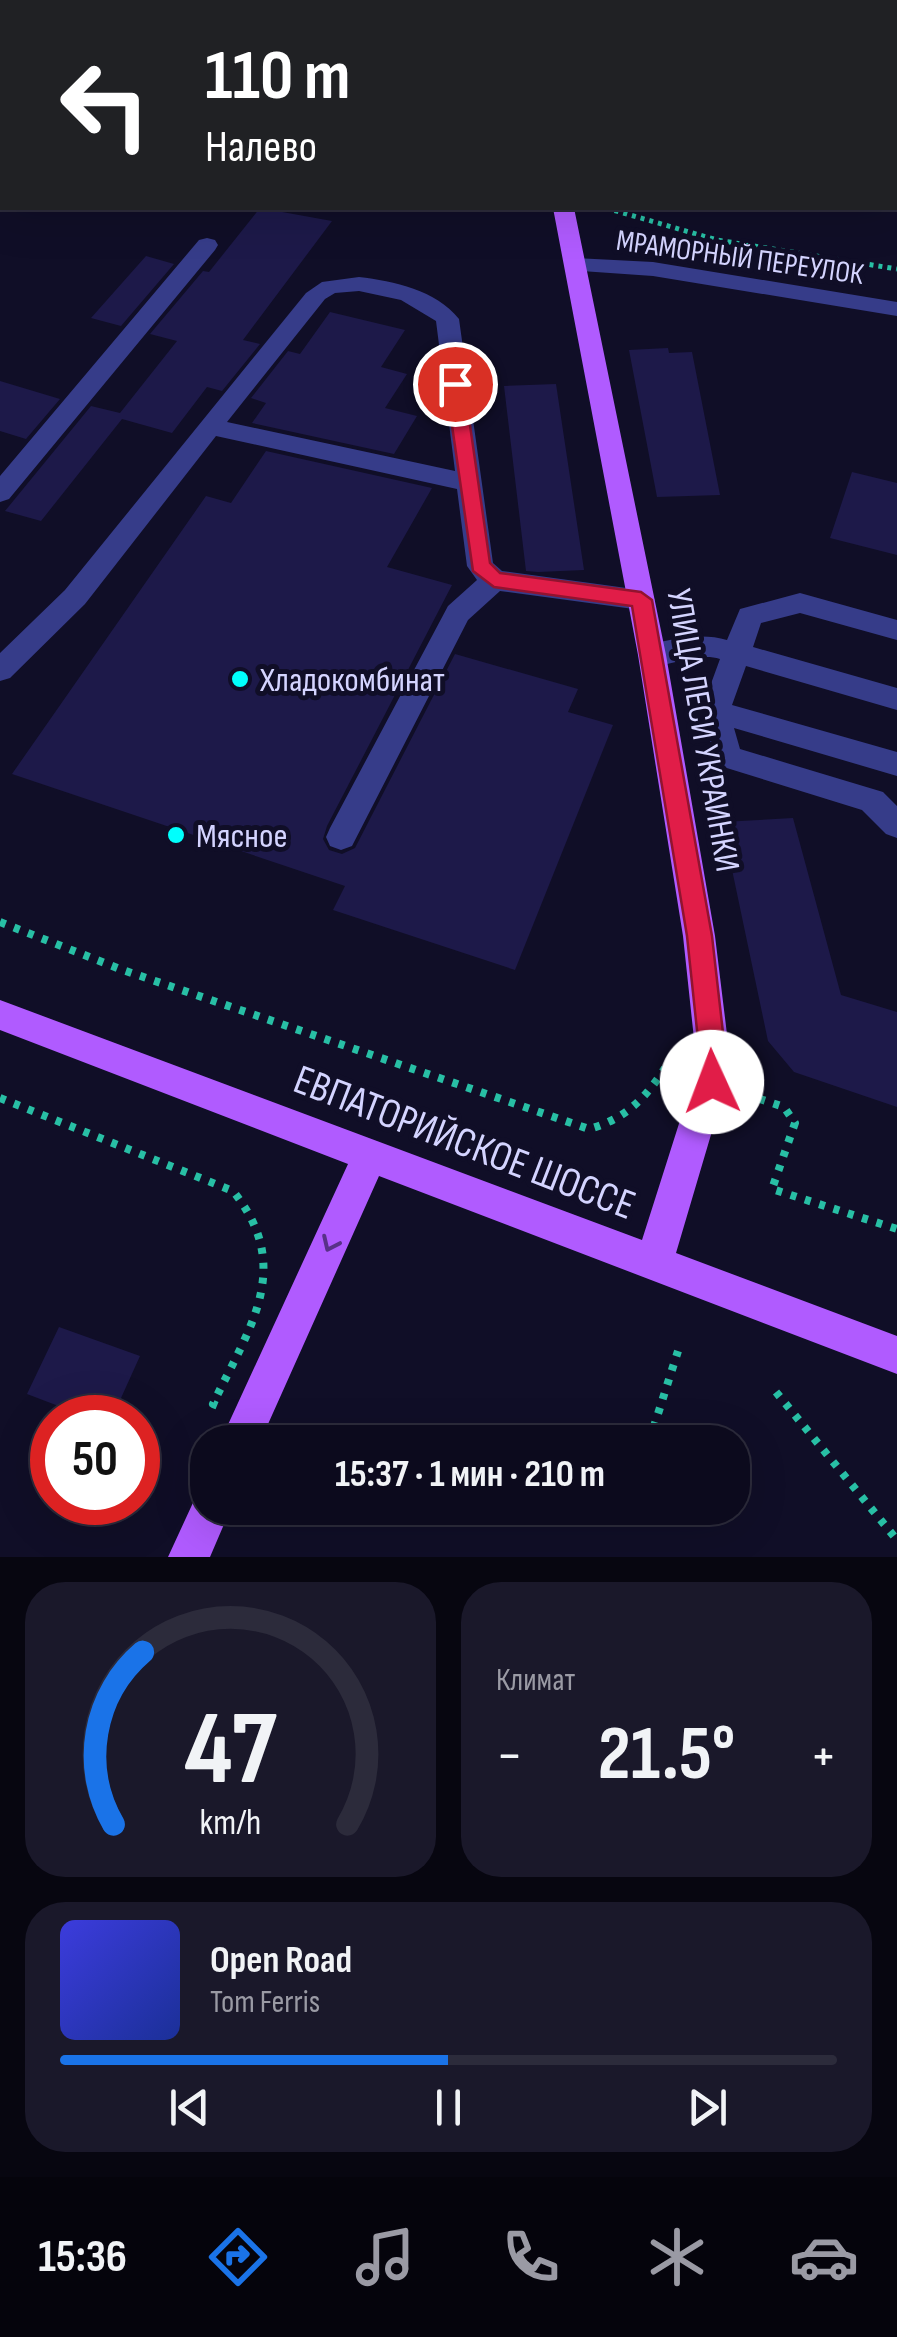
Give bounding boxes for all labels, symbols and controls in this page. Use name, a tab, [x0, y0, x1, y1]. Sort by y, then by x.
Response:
text: 110 m	[205, 35, 351, 119]
icon: left	[40, 40, 170, 170]
text: Налево	[205, 120, 317, 175]
street label: МРАМОРНЫЙ ПЕРЕУЛОК	[614, 223, 866, 293]
pin	[413, 342, 498, 427]
icon: arrive	[428, 357, 483, 412]
street label: УЛИЦА ЛЕСИ УКРАИНКИ	[656, 585, 749, 875]
place label: Хладокомбинат	[259, 659, 445, 702]
marker: Хладокомбинат	[229, 668, 251, 690]
place label: Мясное	[196, 815, 288, 858]
marker: Мясное	[165, 824, 187, 846]
position arrow	[660, 1030, 764, 1134]
street label: ЕВПАТОРИЙСКОЕ ШОССЕ	[286, 1055, 642, 1232]
one-way arrow	[322, 1234, 342, 1252]
speed limit sign: 50	[30, 1395, 160, 1525]
text: 15:37 · 1 мин · 210 m	[335, 1452, 605, 1497]
text: Климат	[496, 1661, 575, 1700]
text: 47	[184, 1688, 277, 1813]
text: 21.5°	[598, 1710, 735, 1801]
text: −	[496, 1723, 523, 1790]
text: +	[810, 1723, 837, 1790]
text: km/h	[200, 1802, 261, 1845]
text: Open Road	[210, 1938, 352, 1983]
text: Tom Ferris	[210, 1983, 320, 2022]
icon: previous	[162, 2080, 217, 2135]
icon: pause	[421, 2080, 476, 2135]
icon: next	[680, 2080, 735, 2135]
icon: directions	[203, 2222, 273, 2292]
icon: music	[350, 2222, 420, 2292]
icon: phone	[496, 2222, 566, 2292]
icon: climate	[642, 2222, 712, 2292]
icon: car	[789, 2222, 859, 2292]
text: 15:36	[38, 2230, 127, 2285]

